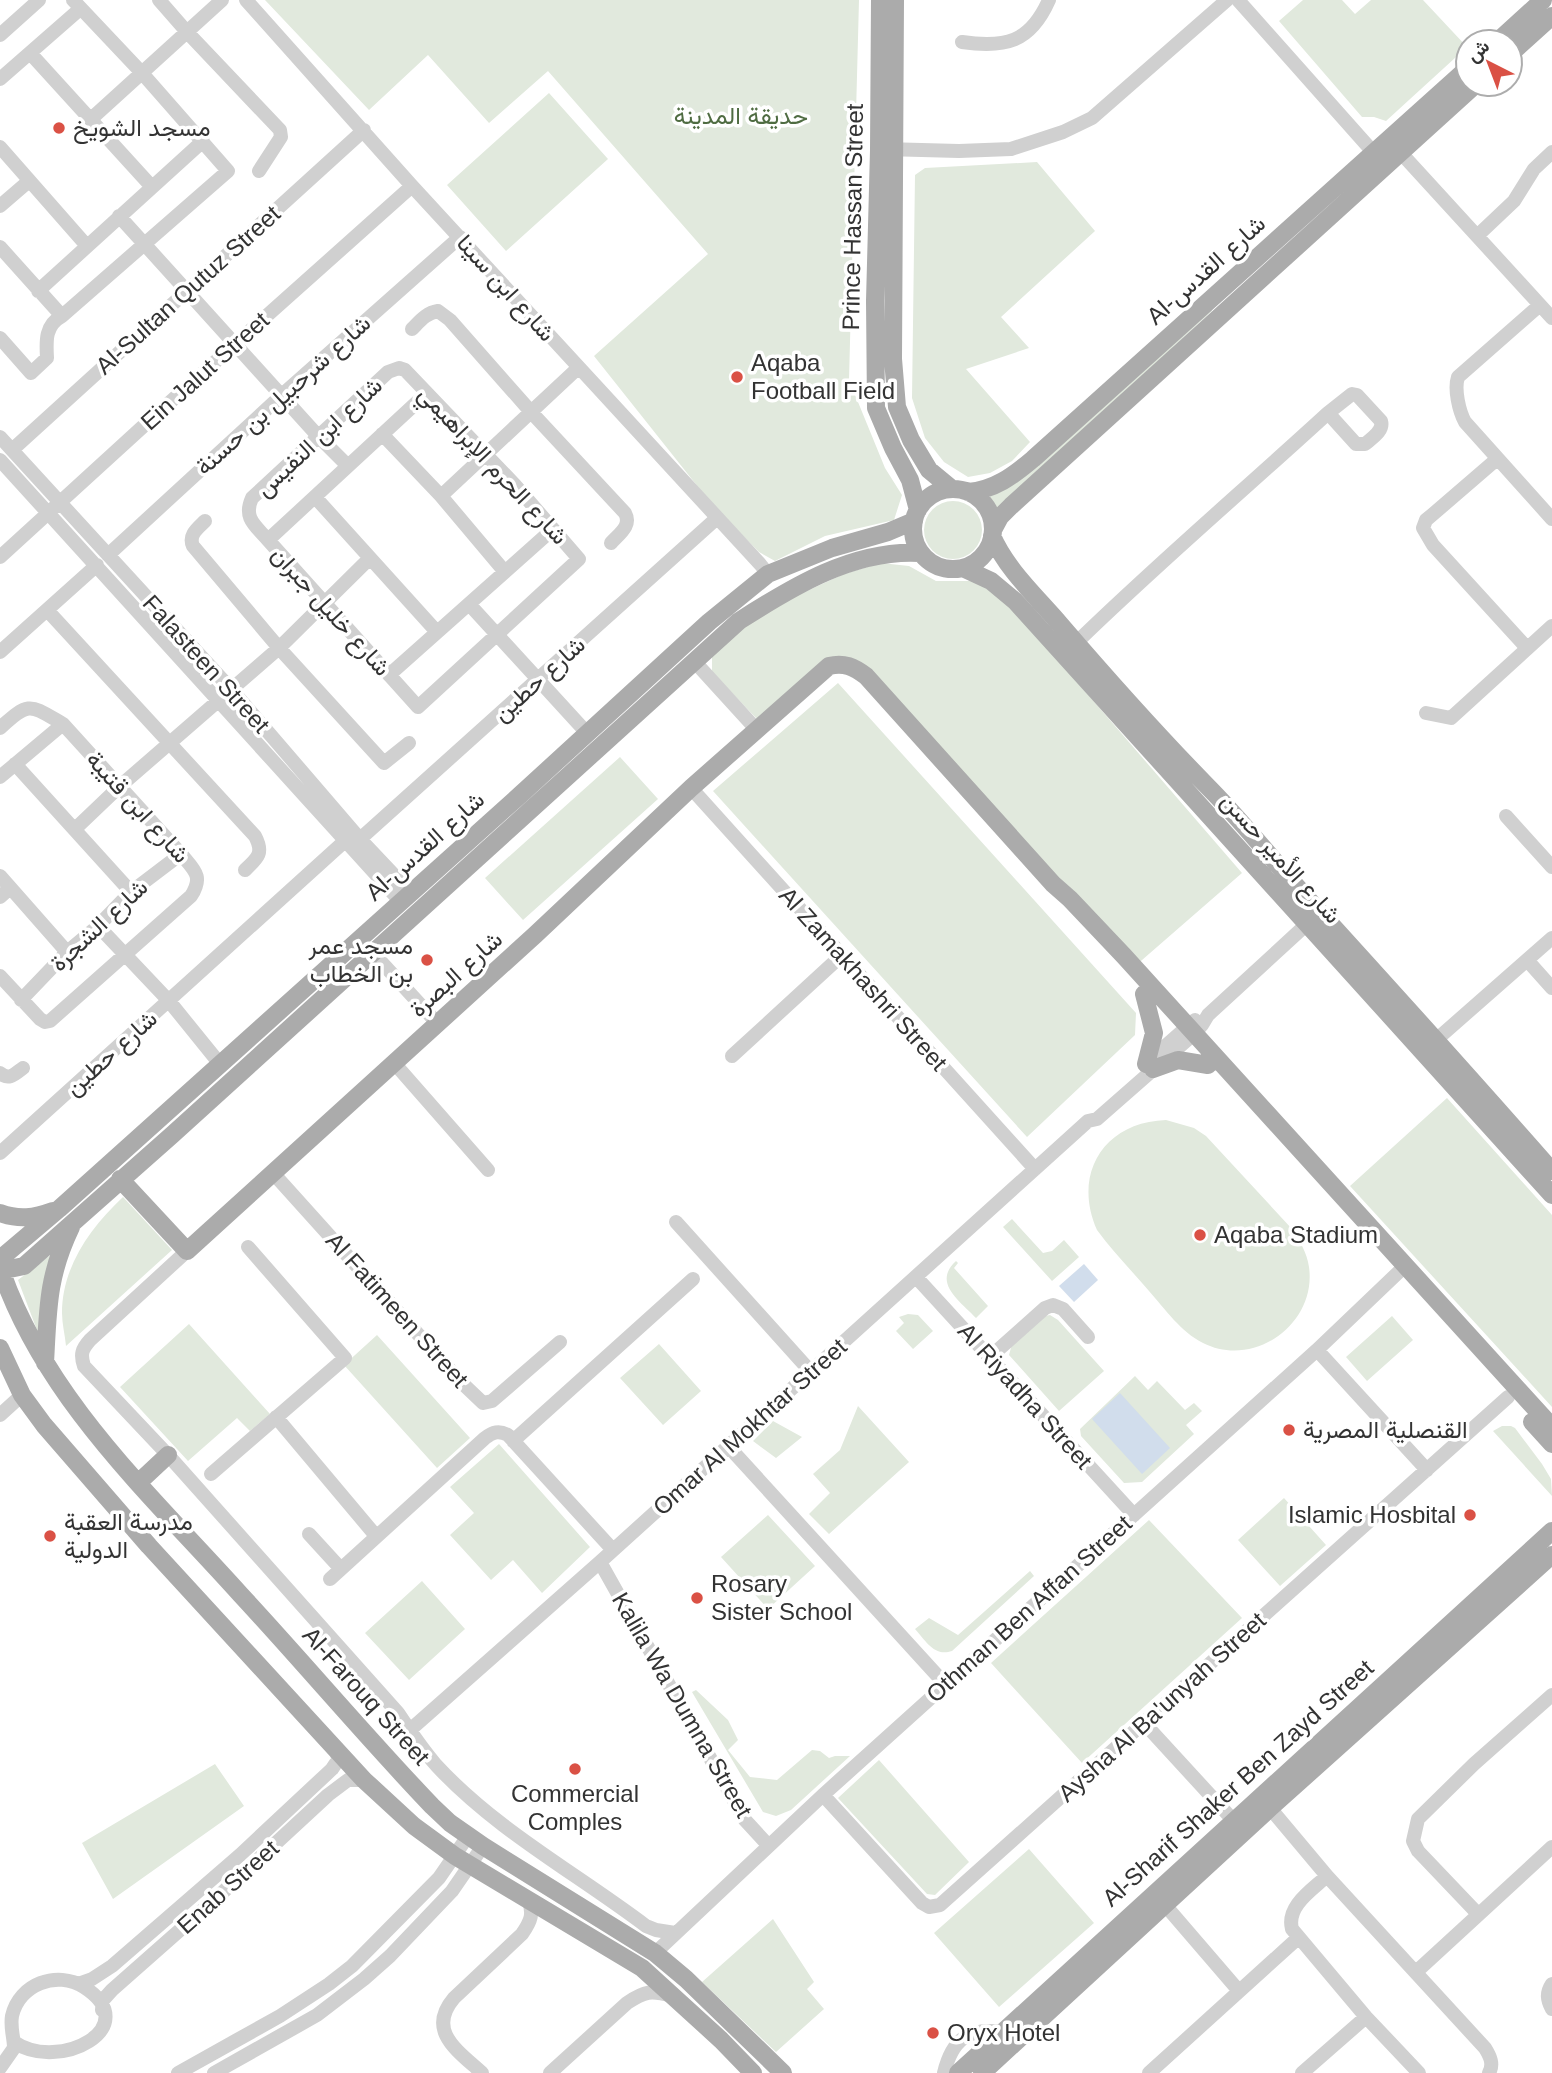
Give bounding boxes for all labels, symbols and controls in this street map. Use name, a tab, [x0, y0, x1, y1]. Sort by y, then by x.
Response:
north arrow	[1454, 28, 1524, 98]
text: ش	[1462, 35, 1494, 67]
park label: حديقة المدينة	[674, 102, 808, 130]
street label: Prince Hassan Street	[837, 103, 868, 331]
place label: مسجد الشويخ	[73, 114, 211, 145]
marker: مسجد الشويخ	[51, 120, 67, 136]
street label: Al-Sultan Qutuz Street	[90, 199, 286, 380]
street label: Al-شارع القدس	[1141, 209, 1272, 332]
street label: شارع ابن سينا	[449, 229, 561, 348]
street label: Ein Jalut Street	[135, 306, 274, 435]
street label: شارع شرحبيل بن حسنة	[190, 309, 378, 482]
place label: Aqaba Football Field	[751, 349, 895, 404]
marker: Aqaba Football Field	[729, 369, 745, 385]
street label: شارع ابن النفيس	[250, 371, 389, 504]
street label: شارع الحرم الإبراهيمي	[409, 380, 574, 554]
street label: شارع خليل جبران	[264, 540, 397, 683]
street label: Falasteen Street	[137, 589, 276, 738]
street label: شارع حطين	[487, 630, 592, 729]
street label: شارع ابن قتيبة	[79, 745, 195, 870]
street label: Al-شارع القدس	[360, 785, 491, 908]
street label: شارع الأمير حسن	[1214, 787, 1347, 930]
street label: شارع الشجرة	[45, 873, 155, 979]
street label: Al Zamakhashri Street	[774, 881, 953, 1076]
street label: شارع البصرة	[404, 925, 509, 1024]
place label: مسجد عمر بن الخطاب	[308, 932, 413, 988]
marker: مسجد عمر بن الخطاب	[419, 952, 435, 968]
street label: شارع حطين	[59, 1004, 164, 1103]
place label: Aqaba Stadium	[1214, 1221, 1378, 1248]
street label: Al Fatimeen Street	[321, 1227, 474, 1393]
marker: Aqaba Stadium	[1192, 1227, 1208, 1243]
street label: Al Riyadha Street	[953, 1317, 1098, 1474]
street label: Omar Al Mokhtar Street	[647, 1332, 852, 1521]
place label: القنصلية المصرية	[1303, 1416, 1468, 1445]
marker: القنصلية المصرية	[1281, 1422, 1297, 1438]
place label: Islamic Hosbital	[1288, 1501, 1456, 1528]
marker: Islamic Hosbital	[1462, 1507, 1478, 1523]
place label: مدرسة العقبة الدولية	[64, 1508, 193, 1565]
street label: Othman Ben Affan Street	[921, 1509, 1137, 1708]
marker: مدرسة العقبة الدولية	[42, 1528, 58, 1544]
place label: Rosary Sister School	[711, 1570, 852, 1625]
street label: Kalila Wa Dumna Street	[607, 1587, 758, 1822]
marker: Rosary Sister School	[689, 1590, 705, 1606]
street label: Aysha Al Ba'unyah Street	[1052, 1606, 1271, 1807]
street label: Al-Farouq Street	[297, 1621, 436, 1770]
street label: Al-Sharif Shaker Ben Zayd Street	[1097, 1654, 1379, 1911]
marker: Commercial Comples	[567, 1761, 583, 1777]
place label: Commercial Comples	[511, 1780, 639, 1835]
street label: Enab Street	[172, 1834, 284, 1939]
place label: Oryx Hotel	[947, 2019, 1060, 2046]
marker: Oryx Hotel	[925, 2025, 941, 2041]

